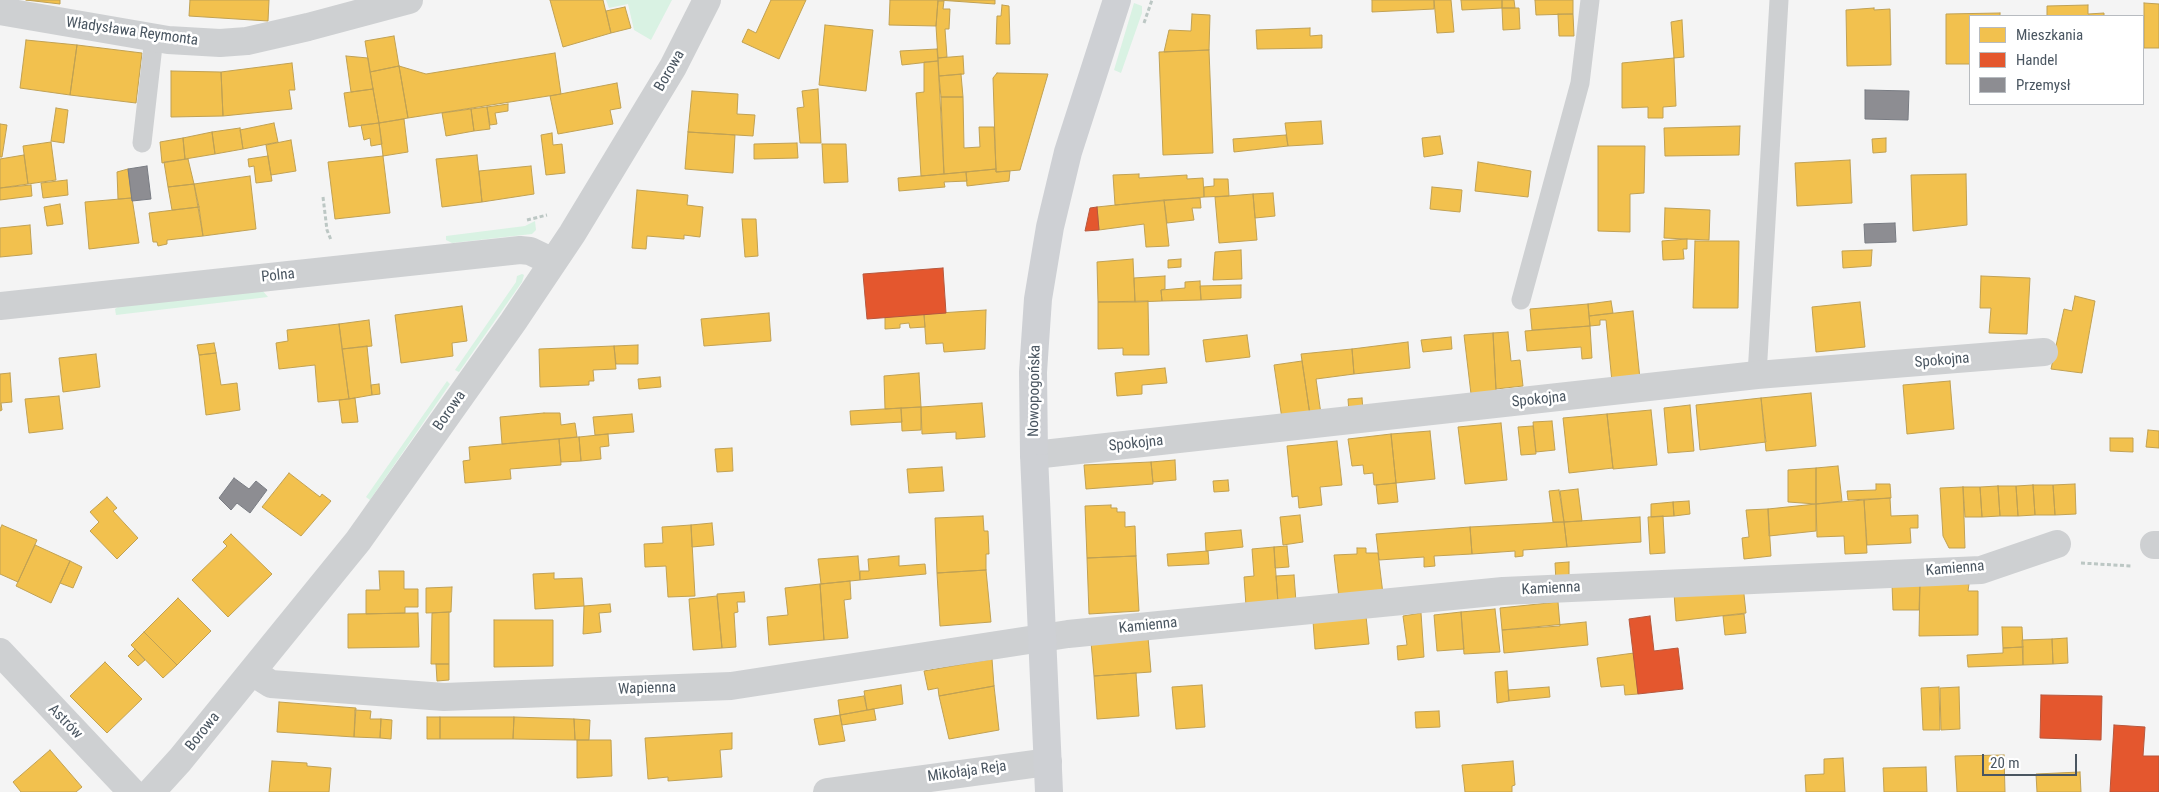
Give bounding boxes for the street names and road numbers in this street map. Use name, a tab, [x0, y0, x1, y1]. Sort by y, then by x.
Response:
street label: Władysława Reymonta	[65, 14, 199, 50]
street label: Borowa	[651, 47, 689, 95]
street label: Polna	[260, 265, 296, 287]
street label: Nowopogońska	[1025, 345, 1045, 437]
street label: Spokojna	[1914, 350, 1970, 372]
street label: Borowa	[430, 388, 470, 434]
street label: Spokojna	[1511, 388, 1567, 412]
street label: Spokojna	[1108, 432, 1164, 456]
street label: Kamienna	[1925, 557, 1985, 581]
street label: Kamienna	[1521, 578, 1581, 600]
street label: Kamienna	[1118, 614, 1178, 638]
street label: Wapienna	[618, 679, 676, 699]
street label: Astrów	[44, 701, 86, 743]
street label: Borowa	[182, 709, 224, 755]
street label: Mikołaja Reja	[926, 758, 1008, 786]

